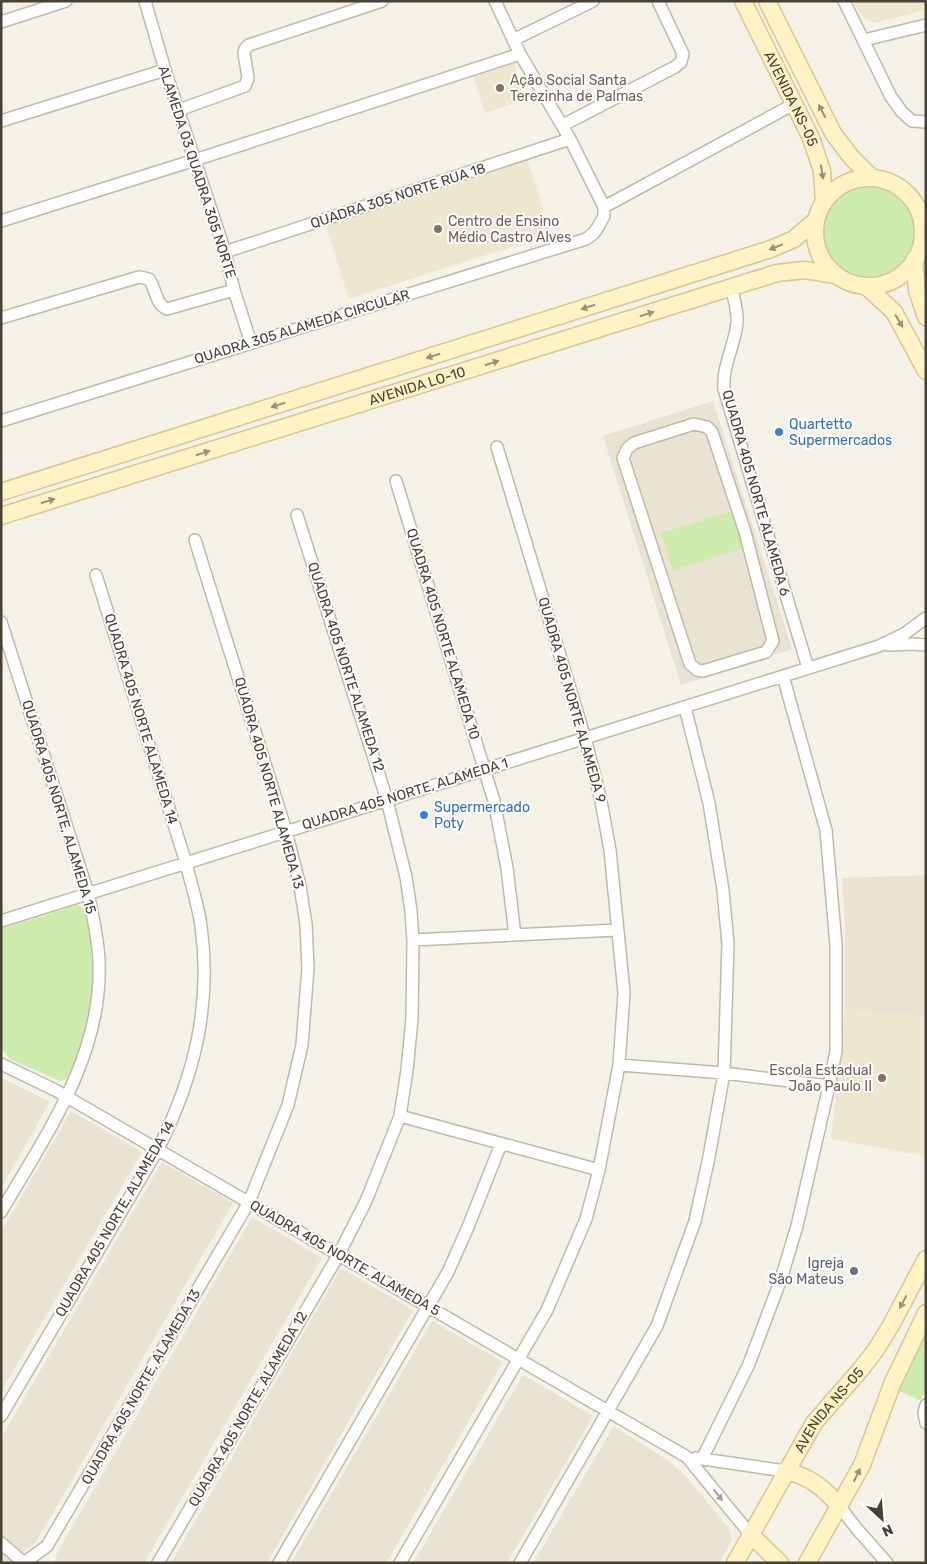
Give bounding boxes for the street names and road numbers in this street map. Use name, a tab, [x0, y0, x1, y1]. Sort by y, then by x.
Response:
street label: AVENIDA NS-05	[761, 48, 822, 148]
street label: ALAMEDA 03 QUADRA 305 NORTE	[155, 64, 239, 280]
street label: QUADRA 305 NORTE RUA 18	[308, 160, 488, 232]
street label: QUADRA 305 ALAMEDA CIRCULAR	[192, 286, 412, 368]
street label: AVENIDA LO-10	[367, 363, 468, 409]
street label: QUADRA 405 NORTE ALAMEDA 6	[718, 388, 794, 598]
street label: QUADRA 405 NORTE ALAMEDA 10	[403, 526, 483, 742]
street label: QUADRA 405 NORTE ALAMEDA 12	[304, 560, 388, 774]
street label: QUADRA 405 NORTE ALAMEDA 9	[534, 595, 610, 805]
street label: QUADRA 405 NORTE ALAMEDA 14	[101, 611, 181, 827]
street label: QUADRA 405 NORTE ALAMEDA 13	[231, 675, 307, 891]
street label: QUADRA 405 NORTE, ALAMEDA 15	[18, 698, 100, 916]
street label: QUADRA 405 NORTE, ALAMEDA 1	[300, 754, 510, 834]
street label: QUADRA 405 NORTE, ALAMEDA 14	[52, 1118, 178, 1320]
street label: QUADRA 405 NORTE, ALAMEDA 5	[247, 1196, 443, 1320]
street label: QUADRA 405 NORTE, ALAMEDA 13	[78, 1286, 204, 1488]
street label: QUADRA 405 NORTE, ALAMEDA 12	[185, 1308, 311, 1510]
street label: AVENIDA NS-05	[790, 1364, 867, 1456]

